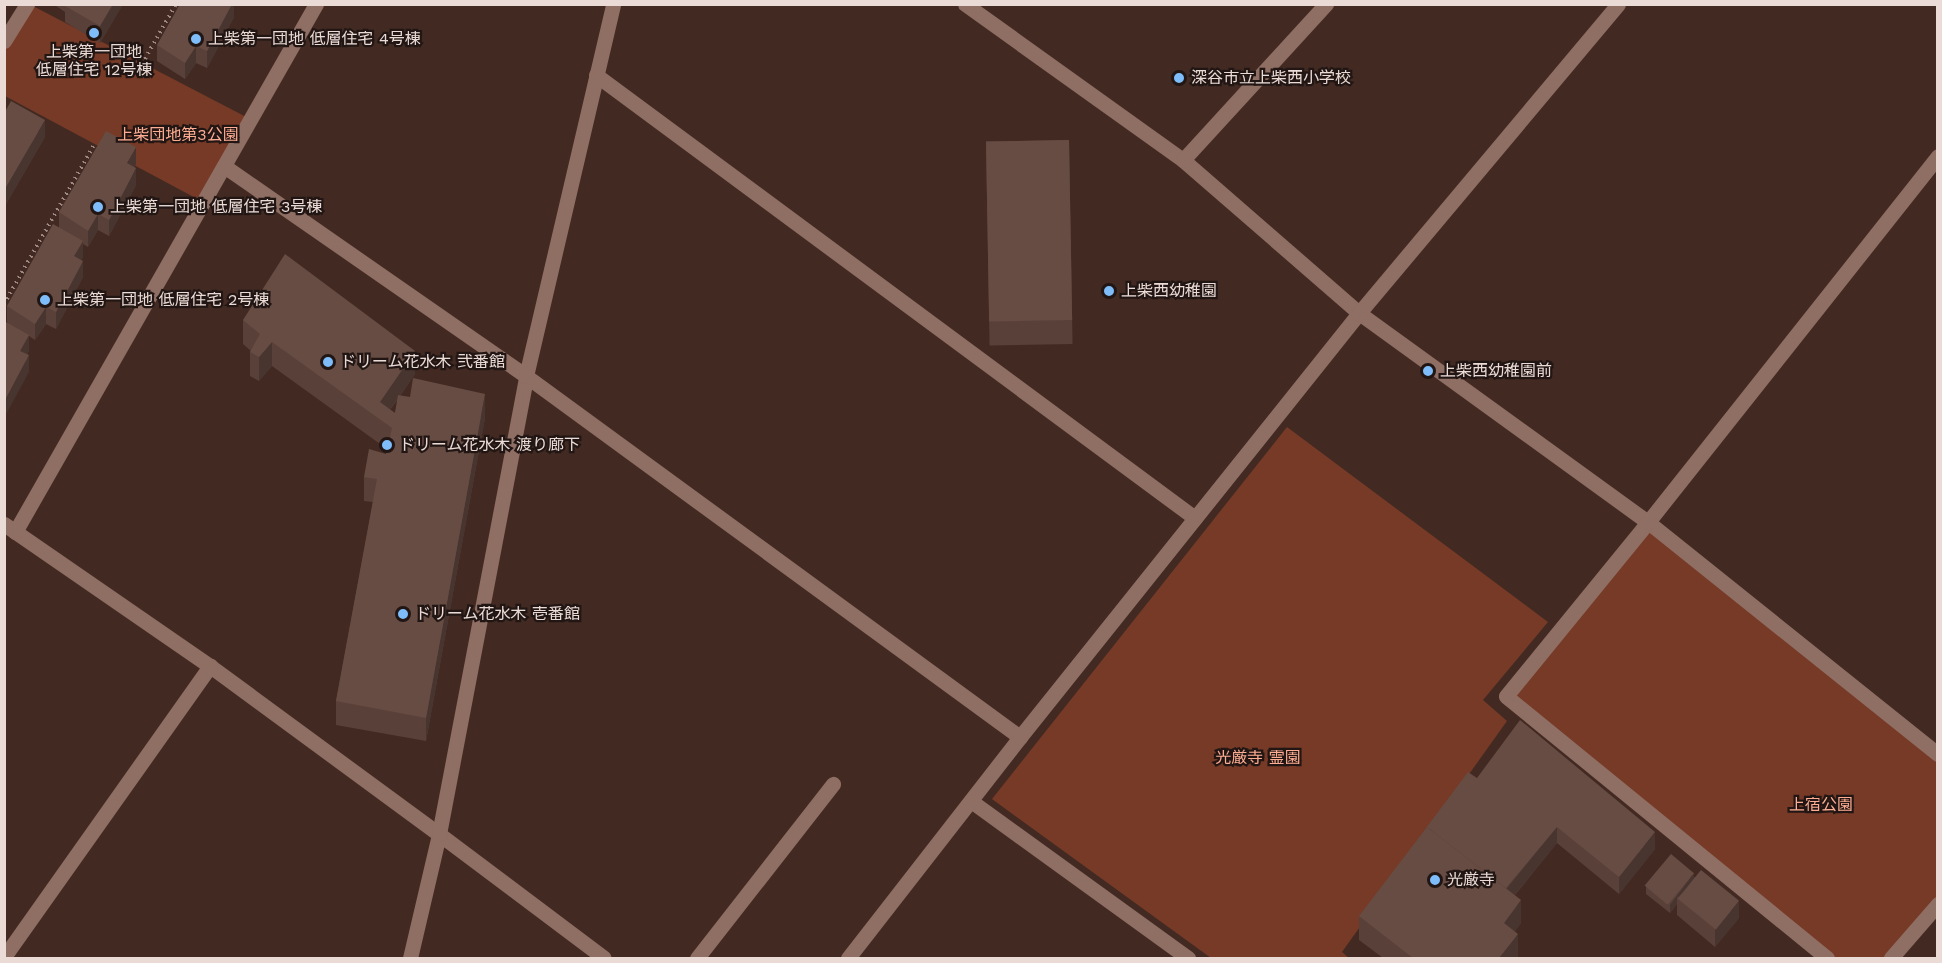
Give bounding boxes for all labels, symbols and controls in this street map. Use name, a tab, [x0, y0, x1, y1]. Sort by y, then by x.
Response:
marker: 上柴第一団地 低層住宅 12号棟	[87, 26, 101, 40]
place label: 上柴第一団地 低層住宅 4号棟	[208, 29, 421, 49]
marker: 上柴第一団地 低層住宅 4号棟	[189, 32, 203, 46]
place label: 上柴第一団地 低層住宅 12号棟	[35, 42, 153, 80]
place label: 深谷市立上柴西小学校	[1191, 68, 1351, 88]
marker: 深谷市立上柴西小学校	[1172, 71, 1186, 85]
park label: 上柴団地第3公園	[117, 125, 239, 145]
place label: 上柴第一団地 低層住宅 3号棟	[110, 197, 322, 217]
marker: 上柴第一団地 低層住宅 3号棟	[91, 200, 105, 214]
place label: 上柴西幼稚園	[1121, 281, 1217, 301]
marker: 上柴西幼稚園	[1102, 284, 1116, 298]
place label: 上柴第一団地 低層住宅 2号棟	[57, 290, 269, 310]
marker: 上柴第一団地 低層住宅 2号棟	[38, 293, 52, 307]
place label: ドリーム花水木 弐番館	[340, 352, 505, 372]
marker: ドリーム花水木 弐番館	[321, 355, 335, 369]
place label: 上柴西幼稚園前	[1440, 361, 1552, 381]
marker: 上柴西幼稚園前	[1421, 364, 1435, 378]
place label: ドリーム花水木 渡り廊下	[399, 435, 580, 455]
marker: ドリーム花水木 渡り廊下	[380, 438, 394, 452]
place label: ドリーム花水木 壱番館	[415, 604, 580, 624]
marker: ドリーム花水木 壱番館	[396, 607, 410, 621]
park label: 光厳寺 霊園	[1215, 748, 1301, 768]
park label: 上宿公園	[1789, 795, 1853, 815]
place label: 光厳寺	[1447, 870, 1495, 890]
marker: 光厳寺	[1428, 873, 1442, 887]

